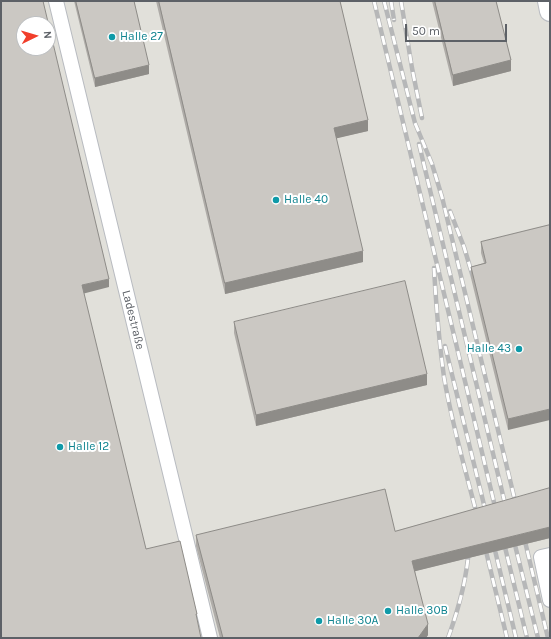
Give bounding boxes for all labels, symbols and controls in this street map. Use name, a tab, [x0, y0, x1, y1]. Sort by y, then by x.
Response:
north arrow	[16, 16, 56, 56]
scale bar	[407, 16, 509, 42]
text: 50 m	[412, 24, 440, 38]
text: N	[41, 30, 54, 39]
place label: Halle 27	[120, 30, 163, 44]
marker: Halle 27	[107, 32, 117, 42]
place label: Halle 40	[284, 193, 328, 207]
marker: Halle 40	[271, 195, 281, 205]
street label: Ladestraße	[119, 289, 147, 351]
place label: Halle 43	[467, 342, 511, 356]
marker: Halle 43	[514, 344, 524, 354]
place label: Halle 12	[68, 440, 109, 454]
marker: Halle 12	[55, 442, 65, 452]
place label: Halle 30B	[396, 604, 448, 618]
marker: Halle 30B	[383, 606, 393, 616]
place label: Halle 30A	[327, 614, 378, 628]
marker: Halle 30A	[314, 616, 324, 626]

